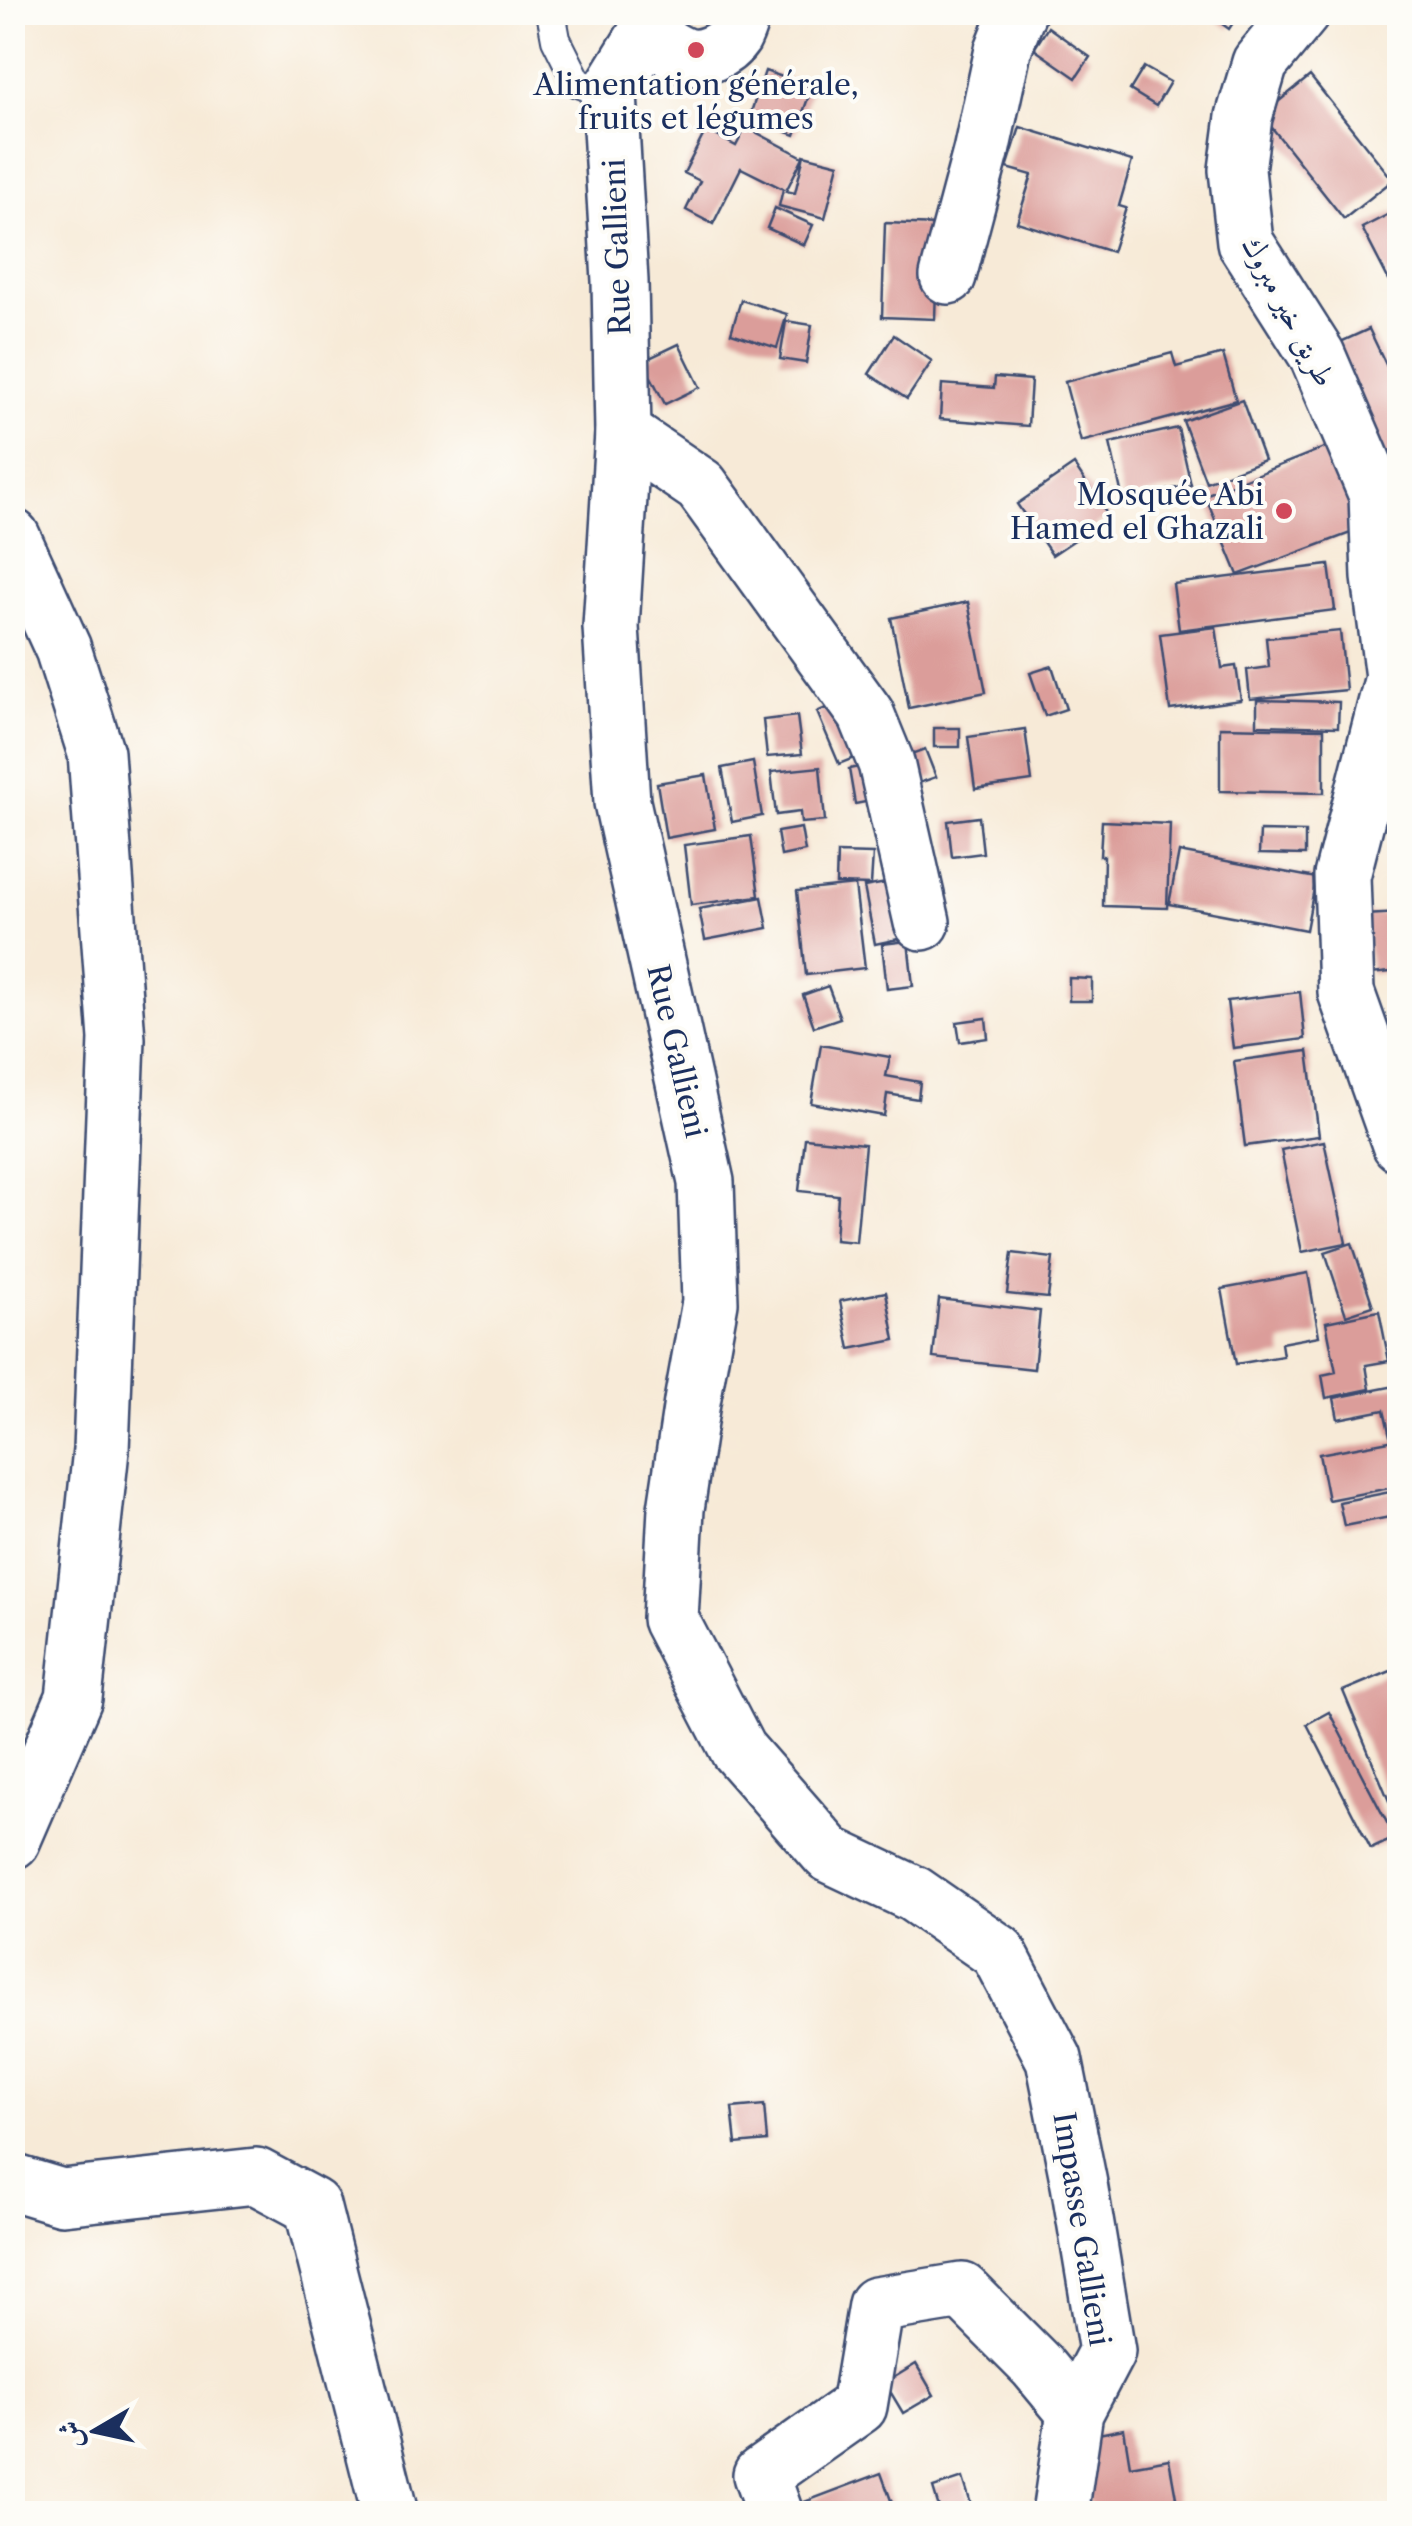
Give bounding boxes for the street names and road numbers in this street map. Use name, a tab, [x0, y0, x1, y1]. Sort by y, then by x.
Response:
street label: Rue Gallieni	[595, 158, 639, 336]
street label: طريق خير مبروك	[1233, 229, 1344, 393]
street label: Rue Gallieni	[639, 961, 715, 1141]
street label: Impasse Gallieni	[1045, 2109, 1119, 2349]

